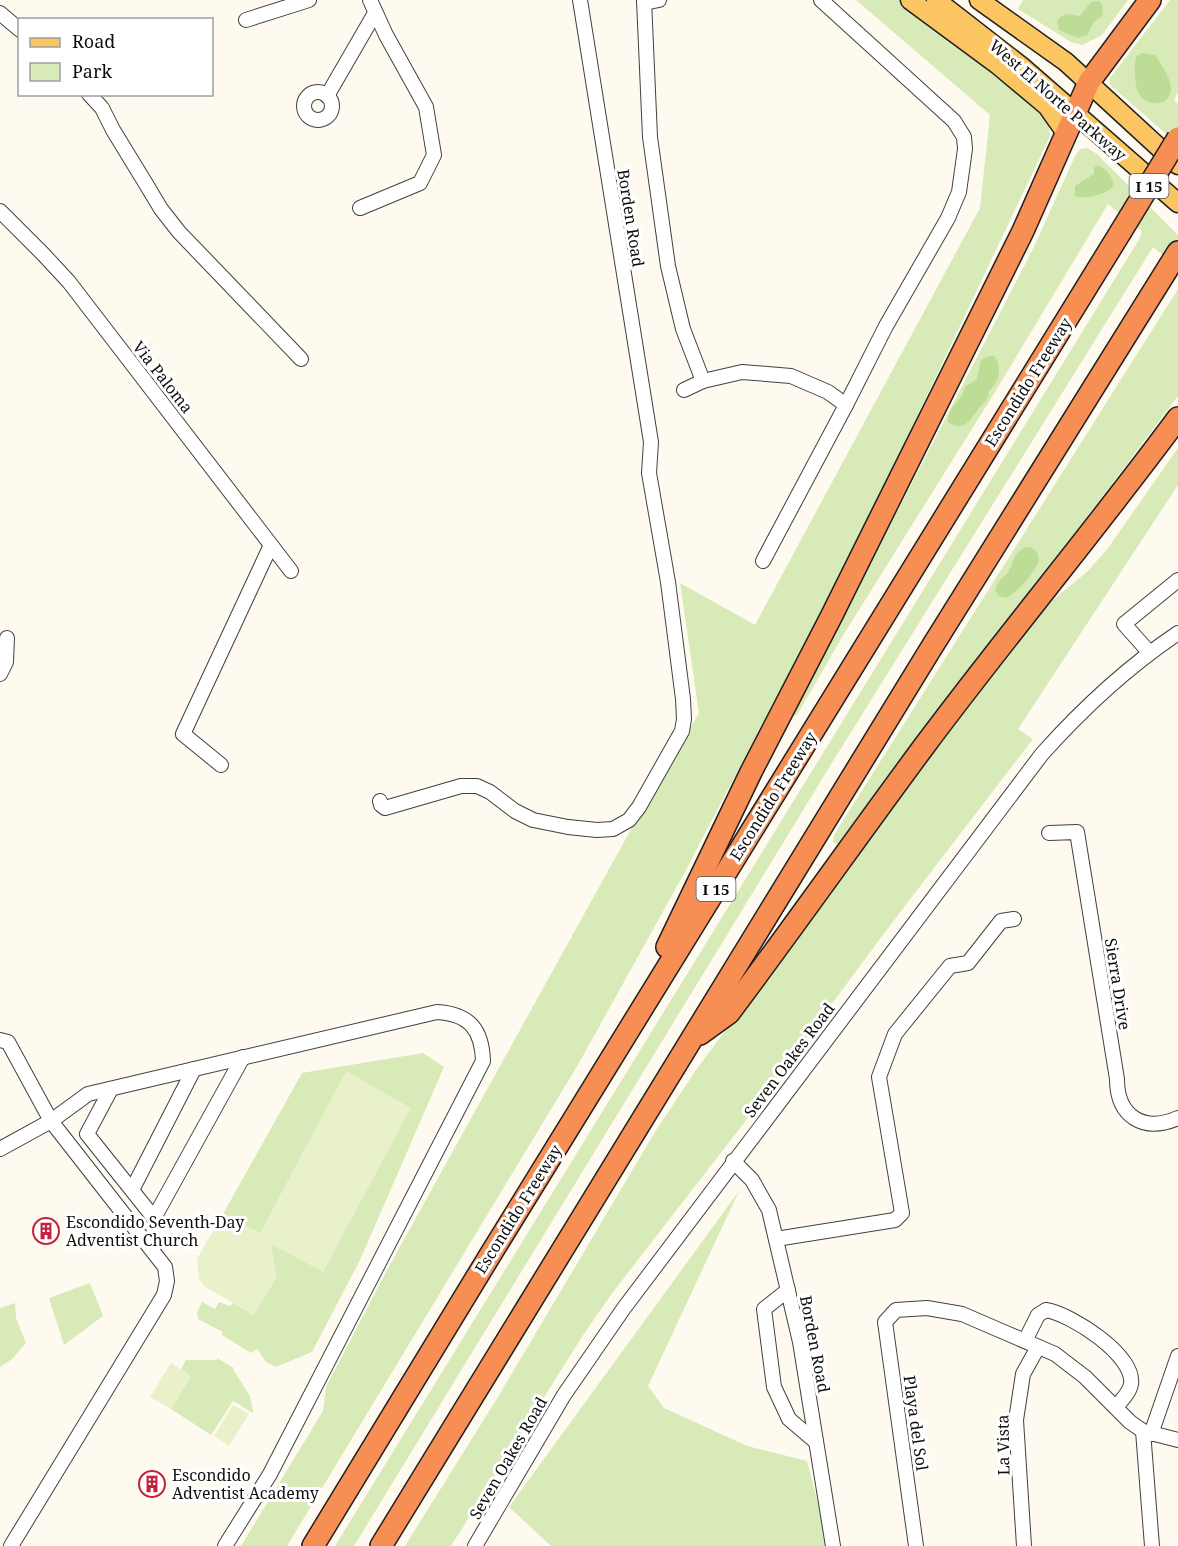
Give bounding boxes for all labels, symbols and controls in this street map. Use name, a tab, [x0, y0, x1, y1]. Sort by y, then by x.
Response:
legend	[18, 18, 213, 96]
text: Road	[72, 29, 115, 53]
street label: West El Norte Parkway	[985, 34, 1132, 166]
text: Park	[72, 59, 112, 83]
street label: Borden Road	[612, 168, 650, 269]
road number: I 15	[1130, 174, 1168, 198]
street label: Escondido Freeway	[979, 312, 1077, 451]
street label: Via Paloma	[128, 336, 198, 418]
street label: Escondido Freeway	[724, 726, 822, 865]
road number: I 15	[696, 877, 736, 901]
street label: Sierra Drive	[1100, 937, 1136, 1031]
street label: Seven Oakes Road	[739, 998, 839, 1122]
street label: Escondido Freeway	[469, 1139, 567, 1278]
place label: Escondido Seventh-Day Adventist Church	[66, 1211, 245, 1251]
building icon: Escondido Seventh-Day Adventist Church	[31, 1216, 61, 1246]
street label: Borden Road	[795, 1293, 835, 1395]
street label: Playa del Sol	[898, 1374, 934, 1472]
street label: Seven Oakes Road	[464, 1393, 552, 1523]
street label: La Vista	[991, 1414, 1015, 1476]
place label: Escondido Adventist Academy	[172, 1464, 320, 1504]
building icon: Escondido Adventist Academy	[137, 1469, 167, 1499]

